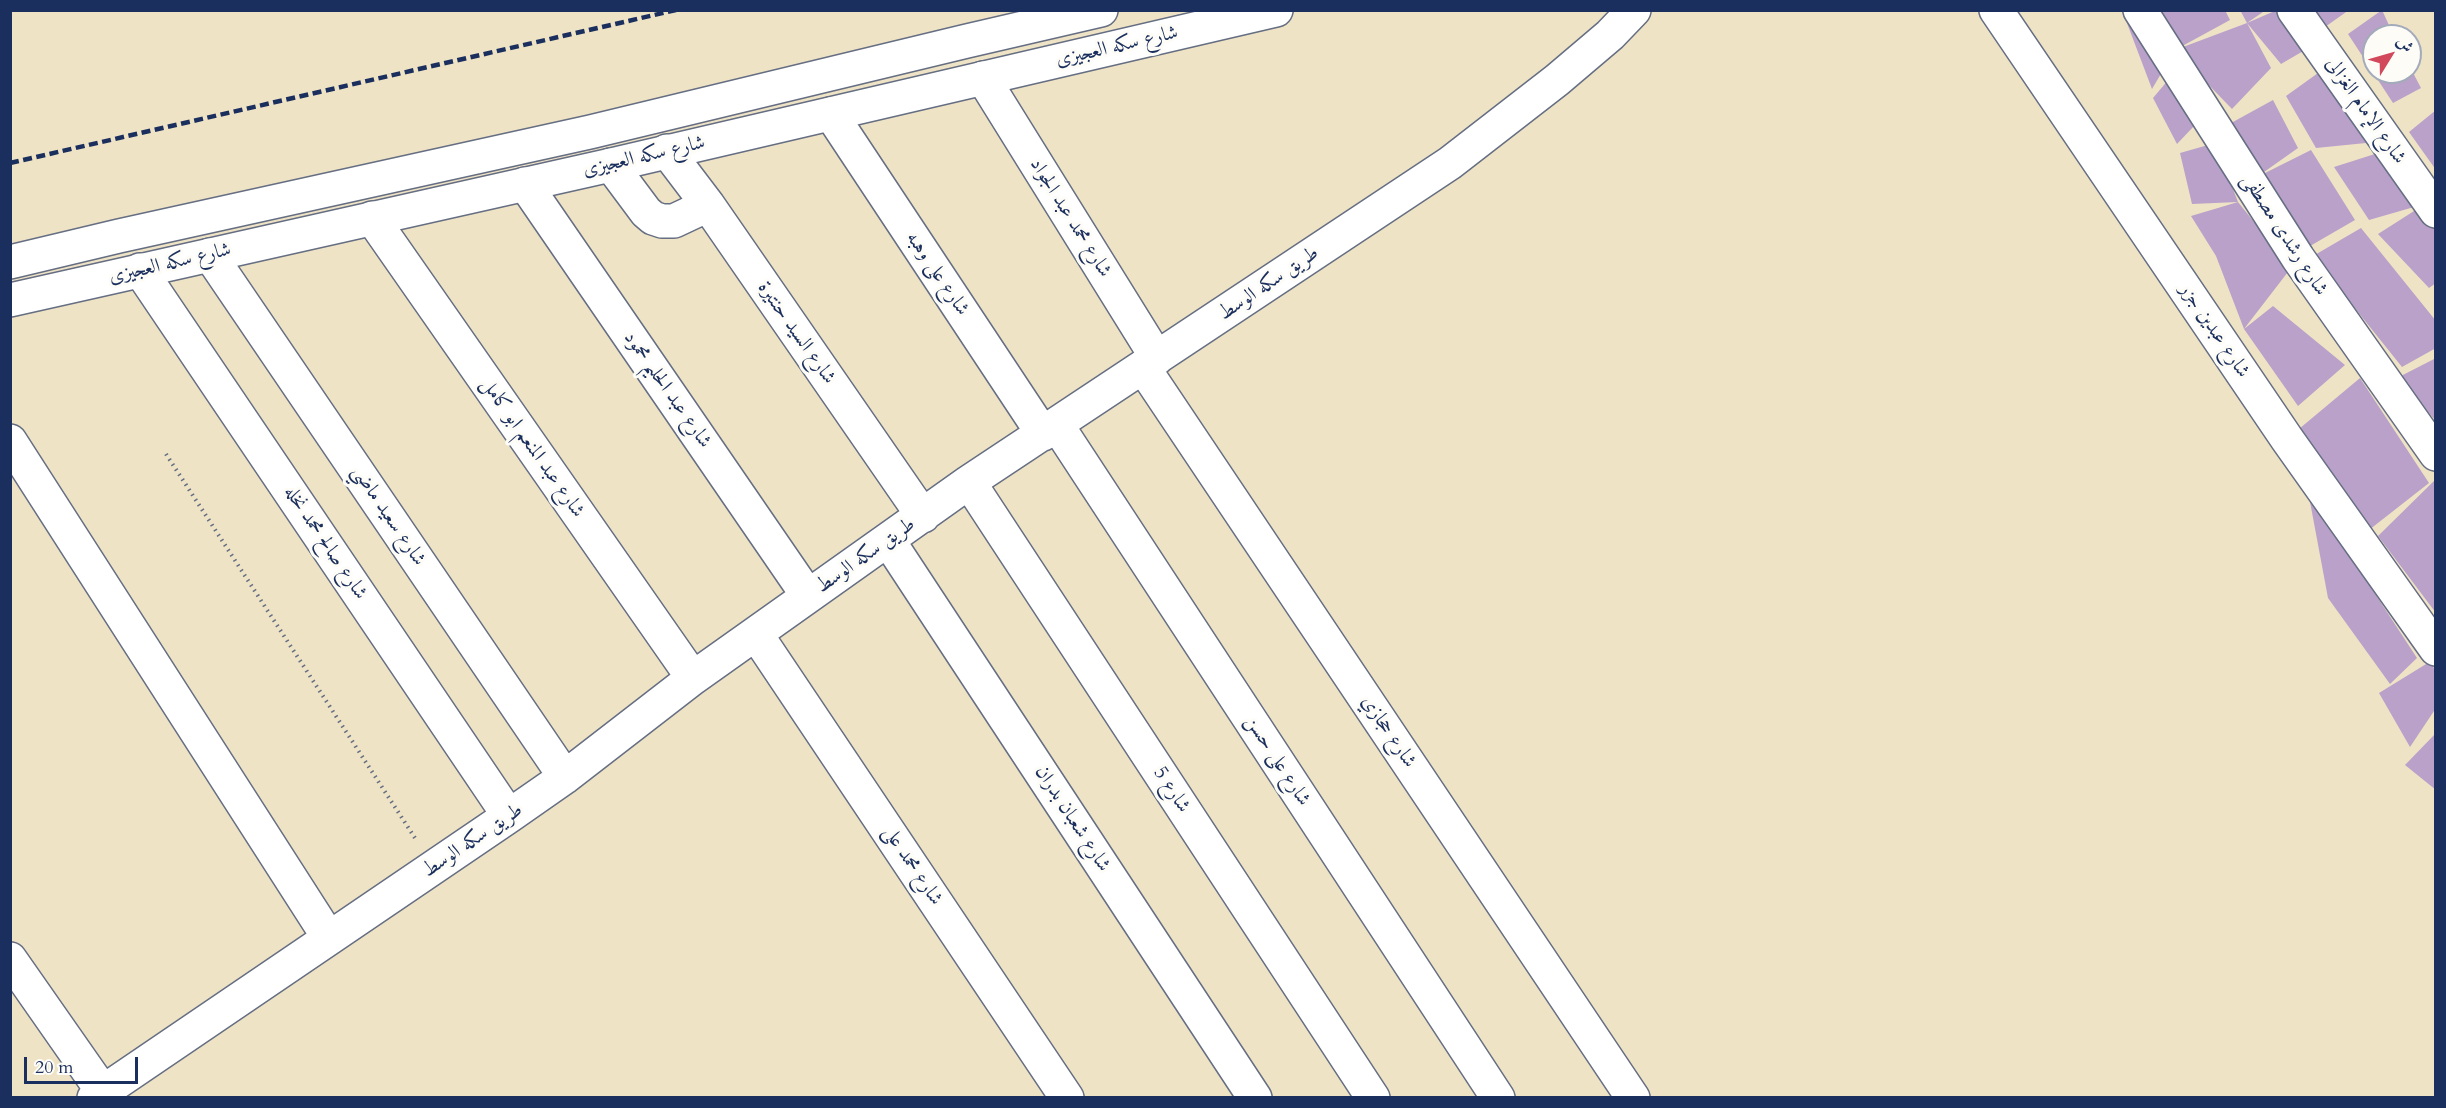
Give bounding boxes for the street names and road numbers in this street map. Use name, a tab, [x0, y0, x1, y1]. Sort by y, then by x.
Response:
street label: شارع سكه العجيزى	[1053, 21, 1181, 73]
street label: شارع الإمام الغزالى	[2319, 53, 2411, 169]
street label: شارع سكه العجيزى	[580, 131, 708, 183]
street label: شارع محمد عبد الجواد	[1024, 154, 1116, 282]
street label: شارع رشدى مصطفى	[2236, 169, 2332, 301]
street label: شارع على وهبه	[900, 227, 974, 321]
street label: شارع سكه العجيزى	[106, 238, 234, 290]
street label: طريق سكه الوسط	[1214, 242, 1324, 326]
street label: شارع السيد حنتيرة	[752, 277, 840, 389]
street label: شارع عبدين جزر	[2174, 279, 2254, 383]
street label: شارع عبد الحليم محمود	[618, 327, 716, 453]
street label: شارع عبد المنعم ابو كامل	[475, 373, 589, 523]
street label: شارع سعيد ماضي	[346, 461, 430, 571]
street label: شارع صالح محمد نخله	[278, 482, 372, 604]
street label: طريق سكه الوسط	[812, 513, 920, 599]
street label: شارع حجازي	[1355, 691, 1421, 773]
street label: شارع على حسن	[1239, 711, 1315, 811]
street label: شارع شعبان بدران	[1029, 761, 1115, 877]
street label: شارع 5	[1147, 762, 1195, 818]
street label: طريق سكه الوسط	[418, 799, 528, 883]
street label: شارع محمد على	[877, 822, 947, 910]

